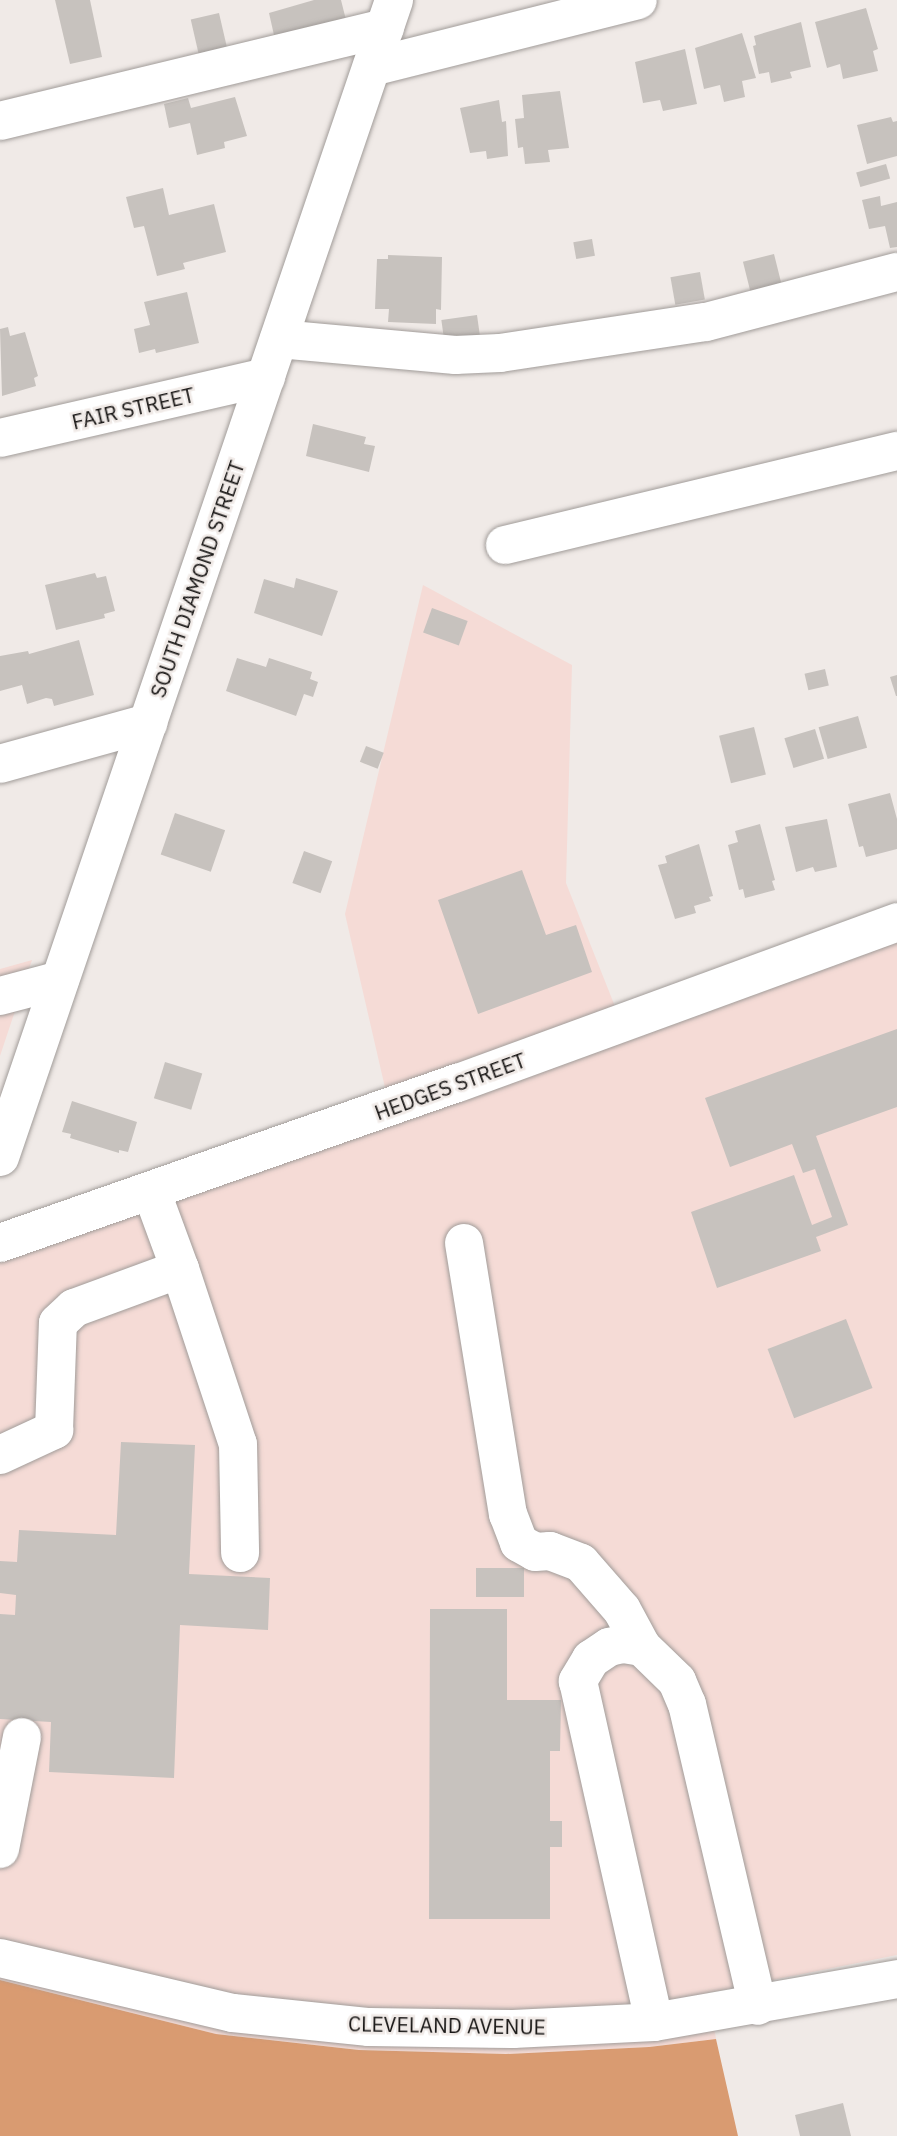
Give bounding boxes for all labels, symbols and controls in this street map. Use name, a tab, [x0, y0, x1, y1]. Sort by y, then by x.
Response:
street label: FAIR STREET	[69, 382, 197, 434]
street label: SOUTH DIAMOND STREET	[145, 457, 249, 701]
street label: HEDGES STREET	[371, 1047, 529, 1125]
street label: CLEVELAND AVENUE	[348, 2011, 546, 2039]

